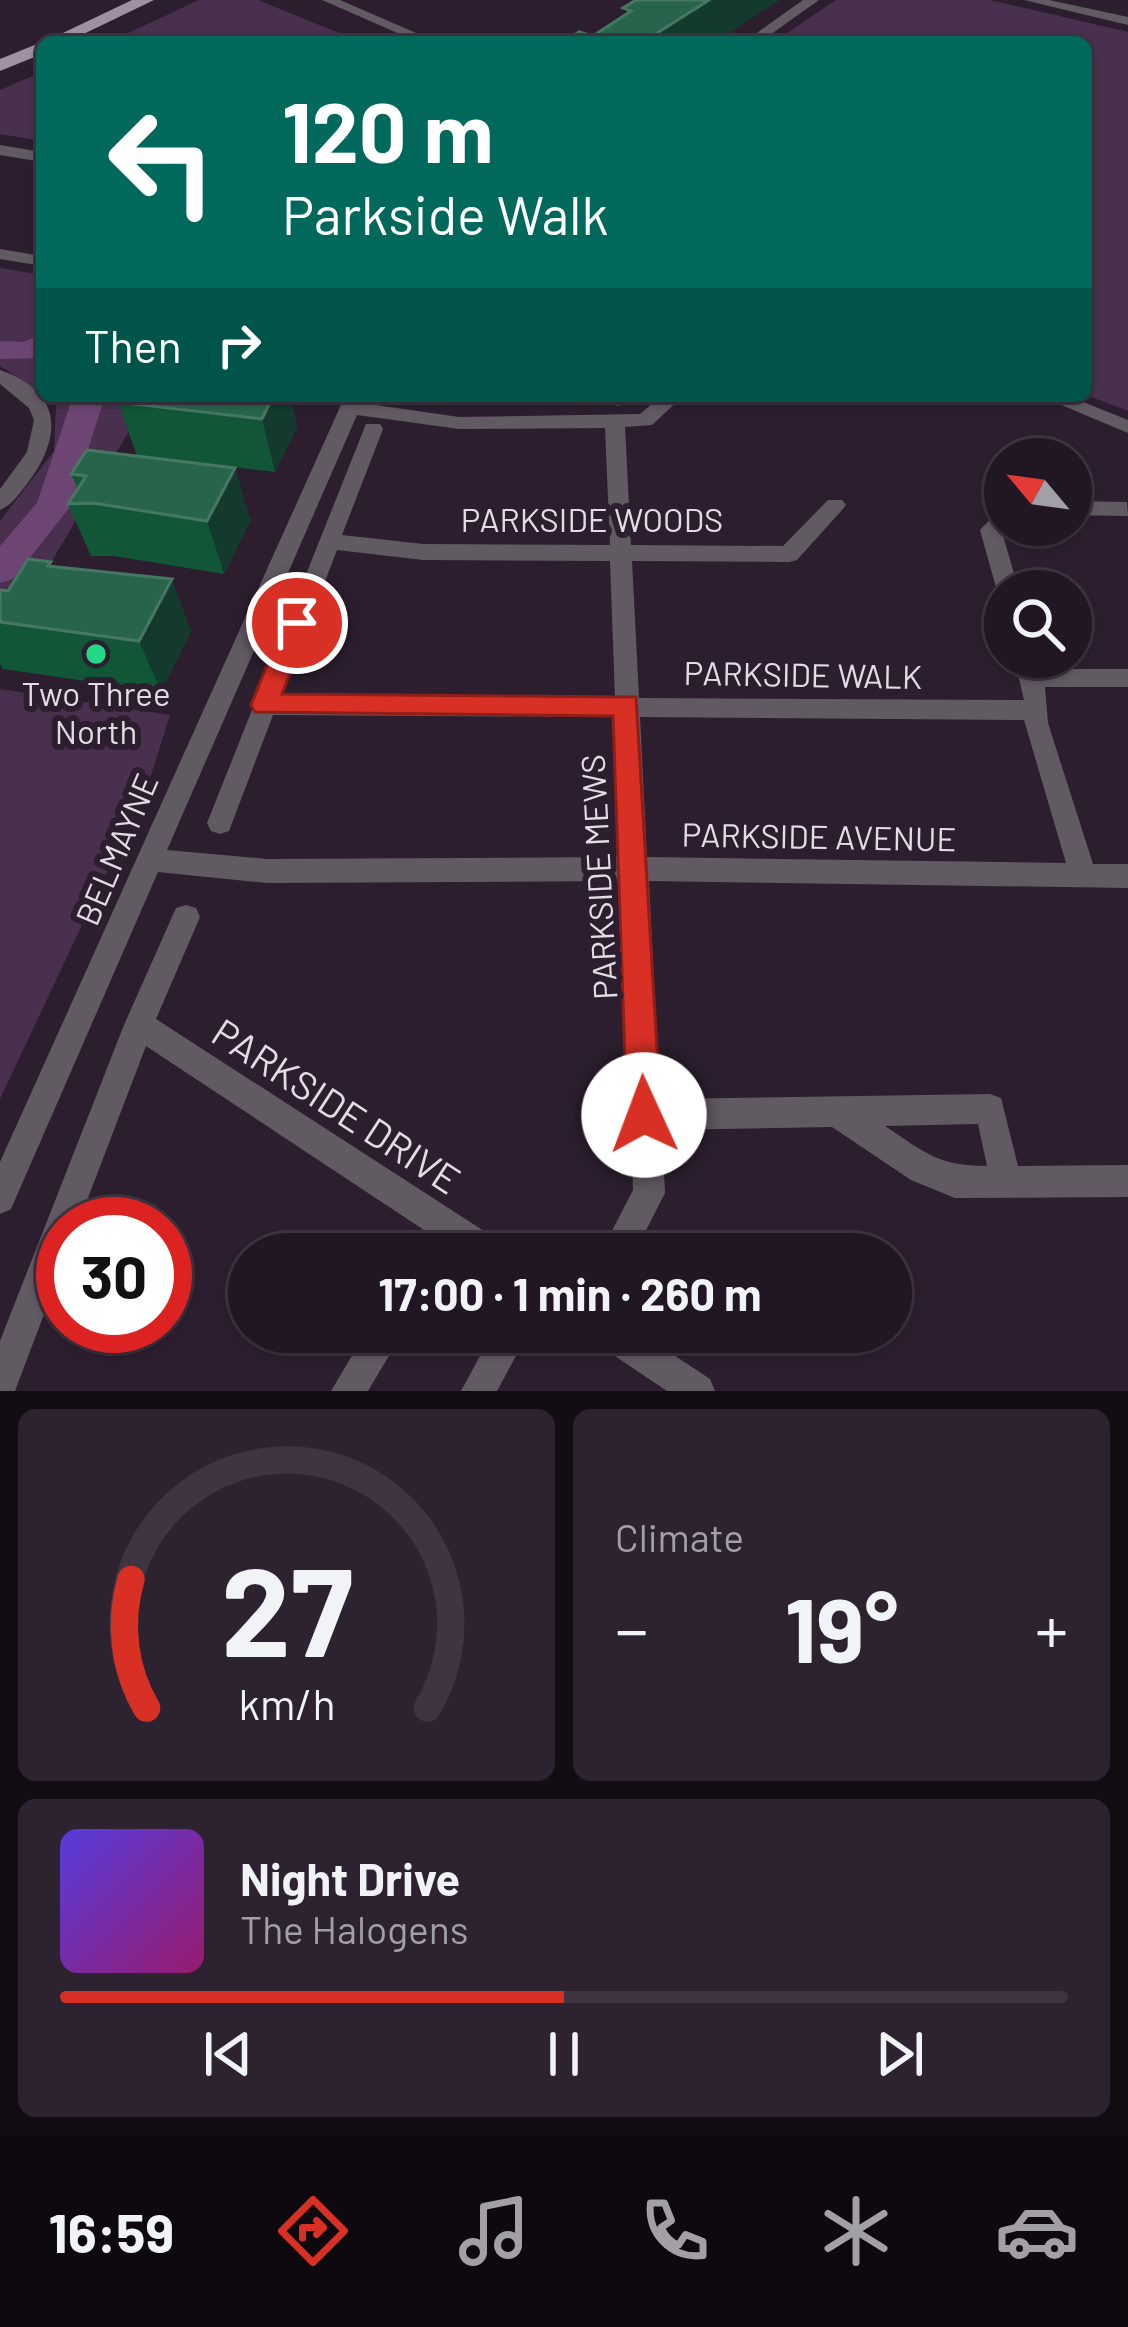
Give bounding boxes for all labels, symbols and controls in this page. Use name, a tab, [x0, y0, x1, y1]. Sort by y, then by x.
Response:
text: 120 m	[282, 79, 494, 180]
icon: left	[84, 84, 240, 240]
text: Parkside Walk	[282, 181, 609, 246]
icon: right	[206, 312, 272, 378]
text: Then	[84, 318, 182, 372]
north arrow	[984, 438, 1092, 546]
map controls	[984, 438, 1092, 678]
street label: PARKSIDE WOODS	[461, 499, 723, 539]
button: search	[984, 570, 1092, 678]
pin	[246, 572, 348, 674]
icon: arrive	[264, 590, 330, 656]
marker: Two Three North	[83, 641, 109, 667]
street label: PARKSIDE WALK	[683, 652, 923, 696]
place label: Two Three North	[21, 673, 171, 751]
street label: PARKSIDE MEWS	[572, 753, 624, 1001]
street label: BELMAYNE	[66, 767, 166, 931]
street label: PARKSIDE AVENUE	[681, 814, 957, 858]
street label: PARKSIDE DRIVE	[204, 1007, 470, 1203]
position arrow	[581, 1052, 707, 1178]
speed limit sign: 30	[36, 1197, 192, 1353]
text: 17:00 · 1 min · 260 m	[378, 1266, 762, 1320]
text: Climate	[615, 1513, 744, 1560]
text: 27	[221, 1532, 352, 1682]
text: 19°	[785, 1573, 898, 1681]
text: −	[615, 1588, 648, 1667]
text: +	[1035, 1588, 1068, 1667]
text: km/h	[238, 1677, 335, 1729]
text: Night Drive	[240, 1851, 460, 1905]
text: The Halogens	[240, 1905, 469, 1952]
icon: previous	[195, 2021, 261, 2087]
icon: pause	[531, 2021, 597, 2087]
icon: next	[867, 2021, 933, 2087]
icon: directions	[271, 2189, 355, 2273]
icon: music	[452, 2189, 536, 2273]
icon: phone	[633, 2189, 717, 2273]
icon: climate	[814, 2189, 898, 2273]
icon: car	[995, 2189, 1079, 2273]
text: 16:59	[49, 2199, 174, 2264]

